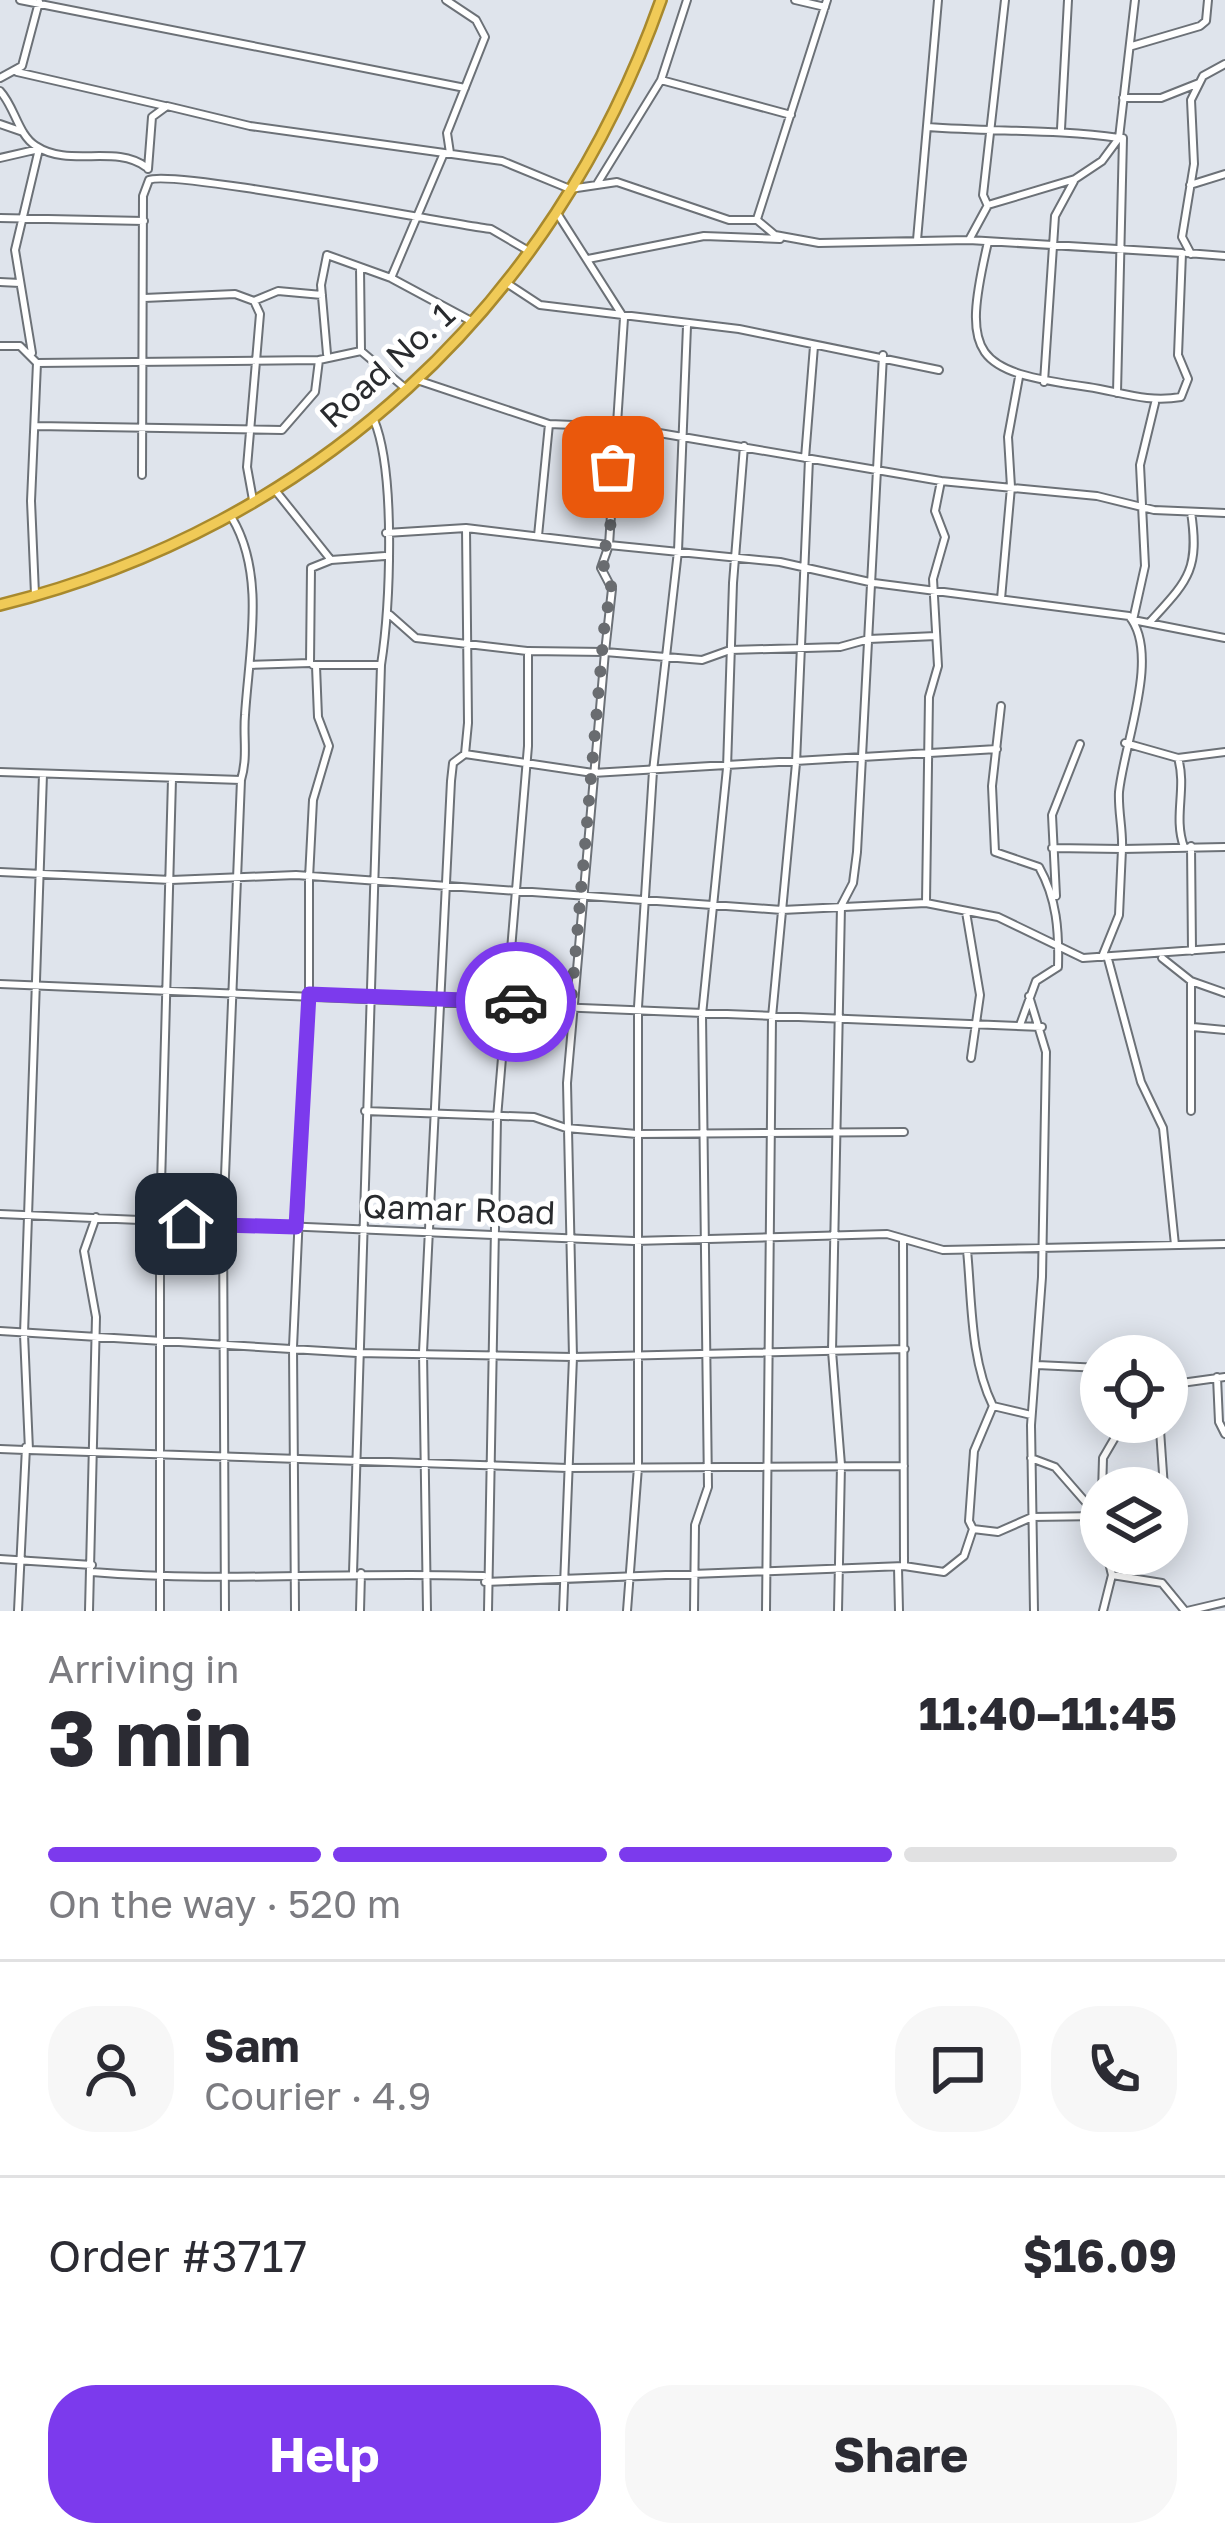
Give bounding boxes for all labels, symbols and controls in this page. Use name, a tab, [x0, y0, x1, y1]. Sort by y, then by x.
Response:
street label: Road No. 1	[311, 294, 462, 435]
pin	[562, 416, 664, 518]
icon: bag	[580, 434, 646, 500]
courier	[456, 942, 576, 1062]
icon: car	[483, 969, 549, 1035]
pin	[135, 1173, 237, 1275]
street label: Qamar Road	[362, 1186, 556, 1231]
icon: home	[153, 1191, 219, 1257]
map controls	[1080, 1335, 1188, 1575]
button: locate	[1080, 1335, 1188, 1443]
button: layers	[1080, 1467, 1188, 1575]
text: Arriving in	[48, 1645, 239, 1692]
text: 11:40–11:45	[919, 1686, 1177, 1740]
text: 3 min	[48, 1690, 252, 1783]
text: On the way · 520 m	[48, 1880, 401, 1927]
button: person	[48, 2006, 174, 2132]
button: chat	[895, 2006, 1021, 2132]
button: phone	[1051, 2006, 1177, 2132]
text: Sam	[204, 2018, 300, 2072]
text: Courier · 4.9	[204, 2072, 431, 2119]
text: Order #3717	[48, 2228, 307, 2282]
text: $16.09	[1023, 2228, 1177, 2282]
button: Help	[48, 2385, 601, 2523]
button: Share	[625, 2385, 1177, 2523]

